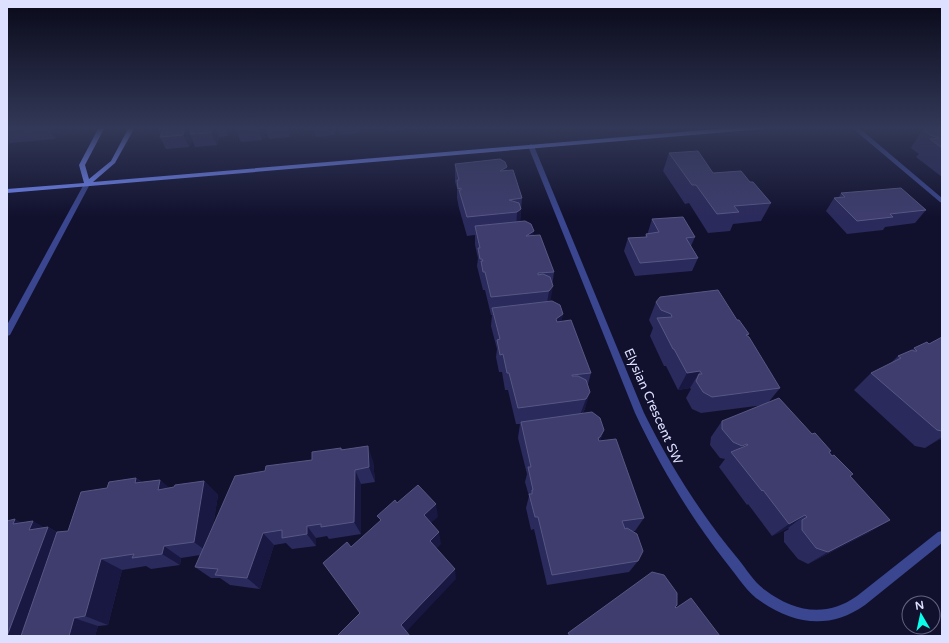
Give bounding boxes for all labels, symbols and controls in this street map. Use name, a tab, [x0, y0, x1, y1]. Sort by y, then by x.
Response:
street label: Elysian Crescent SW	[620, 346, 686, 467]
north arrow	[901, 595, 941, 635]
text: N	[914, 599, 925, 613]

